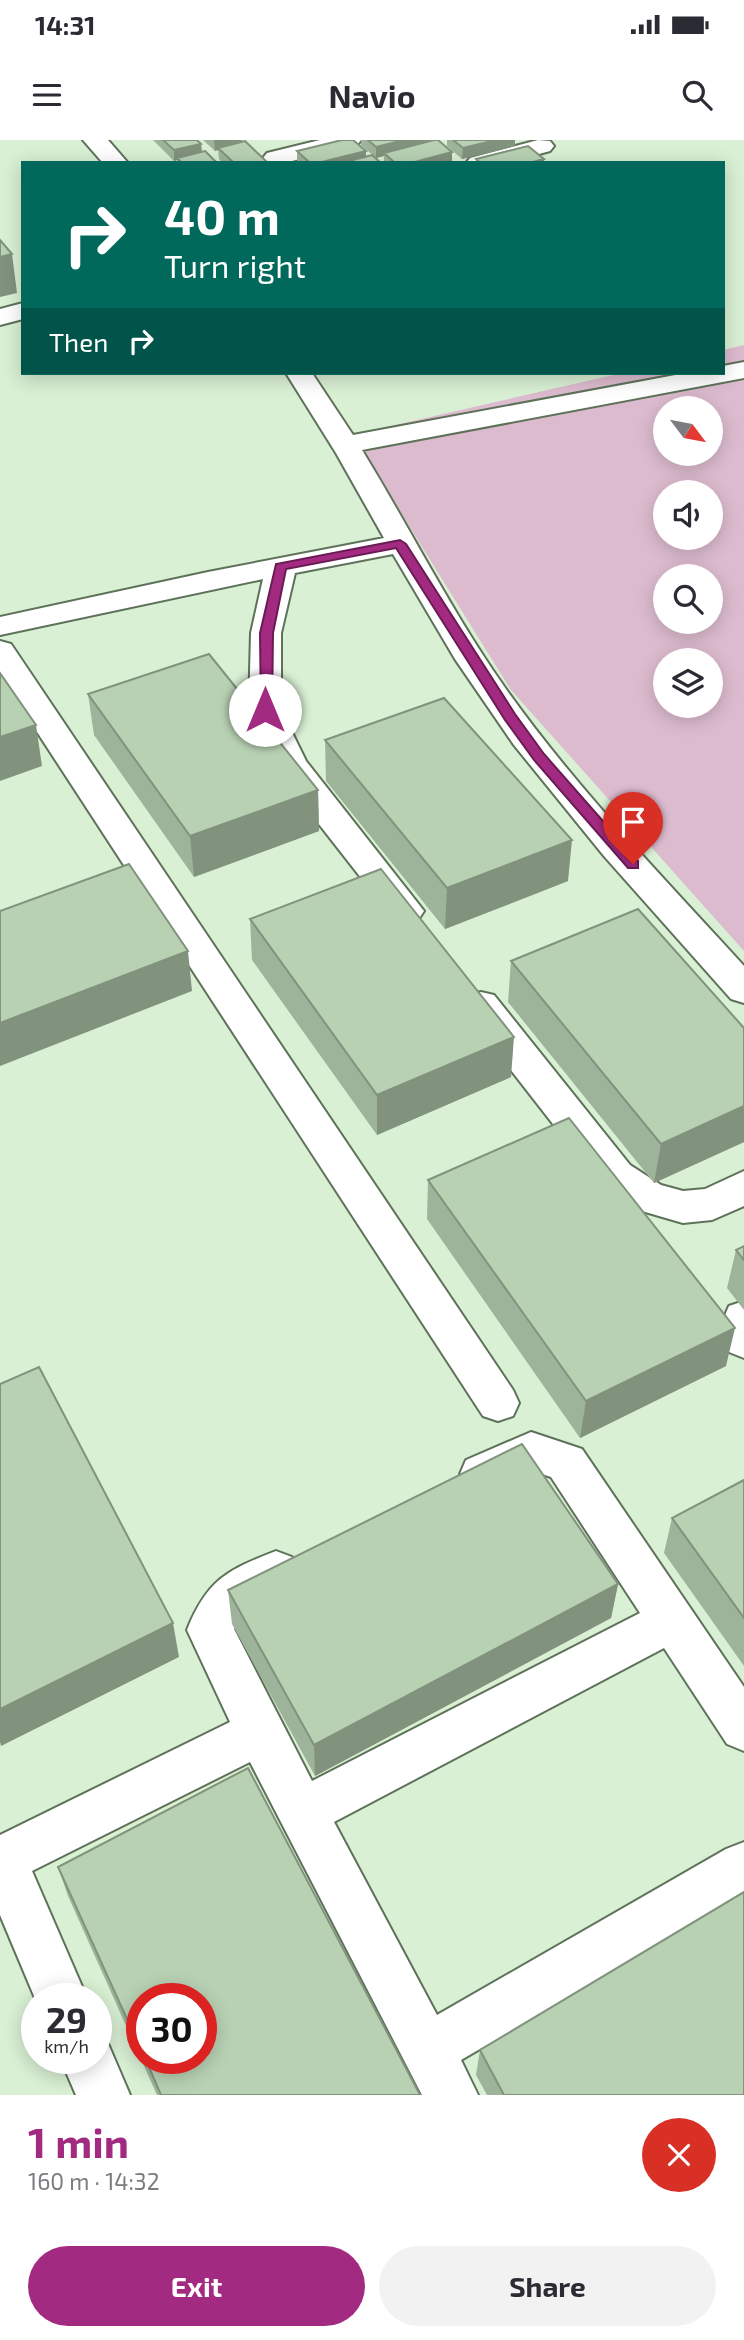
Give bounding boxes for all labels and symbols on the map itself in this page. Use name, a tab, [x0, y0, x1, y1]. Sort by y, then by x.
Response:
north arrow	[653, 396, 723, 466]
position arrow	[228, 673, 302, 747]
pin	[603, 792, 663, 864]
speed limit sign: 30	[126, 1983, 217, 2074]

